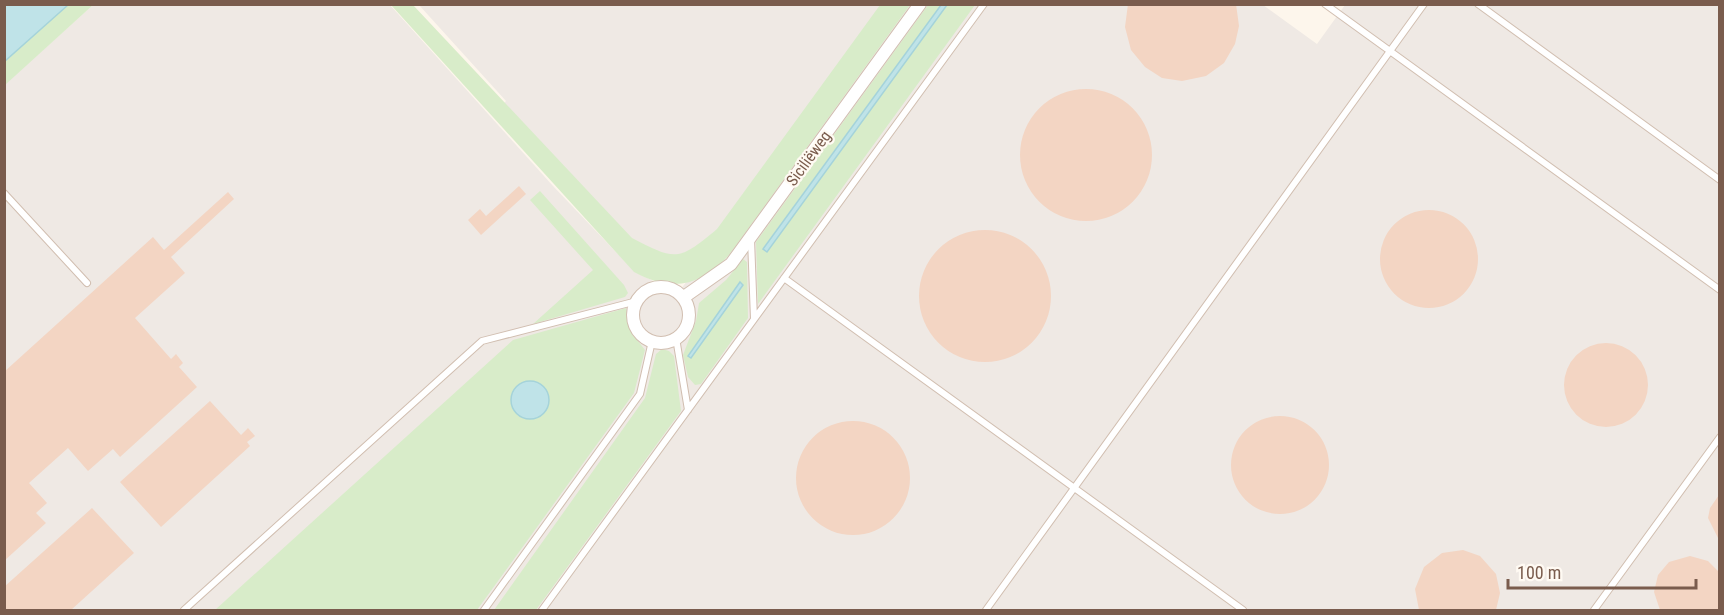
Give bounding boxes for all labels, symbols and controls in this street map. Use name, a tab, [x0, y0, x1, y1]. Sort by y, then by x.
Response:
street label: Siciliëweg	[782, 127, 835, 190]
scale bar	[1508, 552, 1696, 590]
text: 100 m	[1517, 562, 1561, 583]

